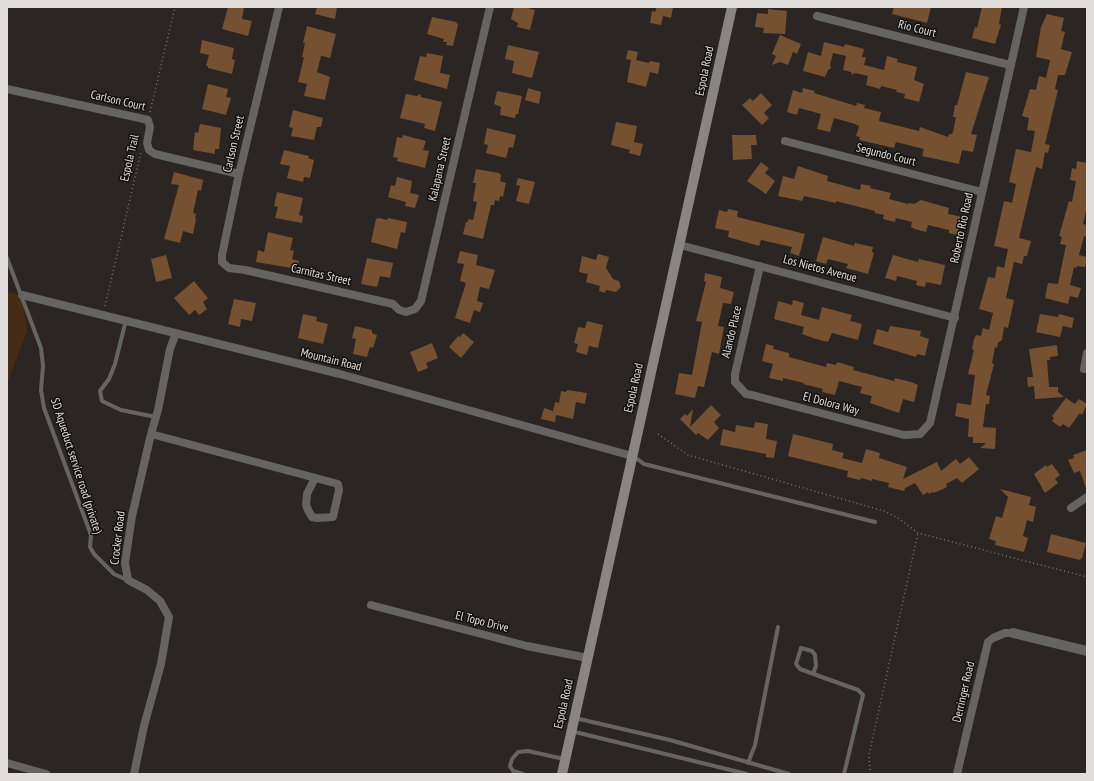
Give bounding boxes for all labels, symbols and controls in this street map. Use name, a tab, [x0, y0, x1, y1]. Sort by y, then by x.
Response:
street label: Rio Court	[897, 17, 937, 41]
street label: Espola Road	[693, 45, 717, 97]
street label: Carlson Court	[89, 88, 147, 114]
street label: Carlson Street	[220, 114, 248, 174]
street label: Espola Trail	[118, 133, 142, 183]
street label: Kalapana Street	[426, 135, 454, 203]
street label: Segundo Court	[855, 141, 917, 169]
street label: Roberto Rio Road	[948, 191, 976, 265]
street label: Los Nietos Avenue	[782, 252, 858, 286]
street label: Carnitas Street	[290, 261, 352, 289]
street label: Alando Place	[719, 304, 745, 360]
street label: Mountain Road	[299, 345, 363, 375]
street label: Espola Road	[621, 362, 647, 414]
street label: El Dolora Way	[801, 390, 861, 418]
street label: SD Aqueduct service road (private)	[47, 396, 105, 536]
street label: Crocker Road	[108, 510, 128, 566]
street label: El Topo Drive	[454, 608, 510, 636]
street label: Derringer Road	[950, 660, 978, 724]
street label: Espola Road	[551, 678, 577, 730]

